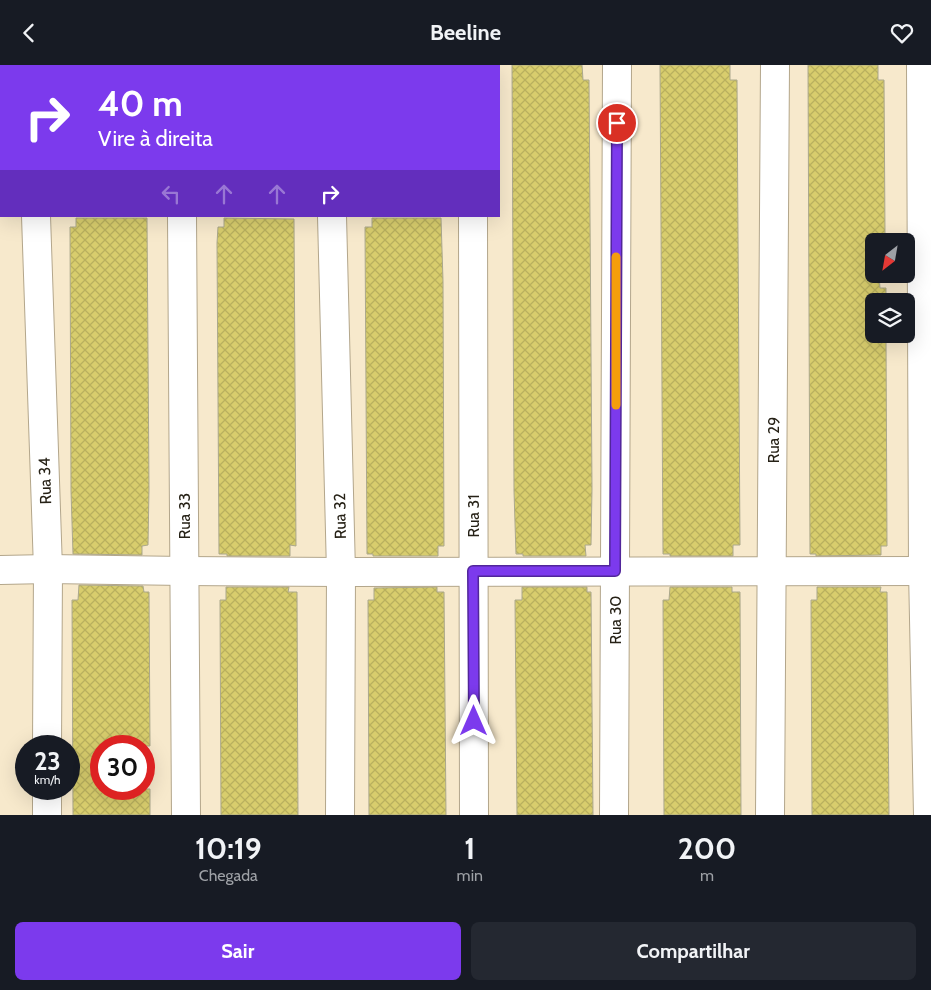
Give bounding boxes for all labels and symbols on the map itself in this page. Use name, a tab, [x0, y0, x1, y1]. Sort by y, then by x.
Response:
pin	[596, 102, 638, 144]
north arrow	[865, 233, 915, 283]
street label: Rua 29	[764, 417, 783, 463]
street label: Rua 34	[35, 457, 55, 505]
street label: Rua 33	[175, 493, 194, 539]
street label: Rua 32	[330, 493, 350, 539]
street label: Rua 31	[464, 495, 483, 538]
street label: Rua 30	[606, 596, 625, 644]
position arrow	[447, 694, 499, 746]
speed limit sign: 30	[90, 735, 155, 800]

